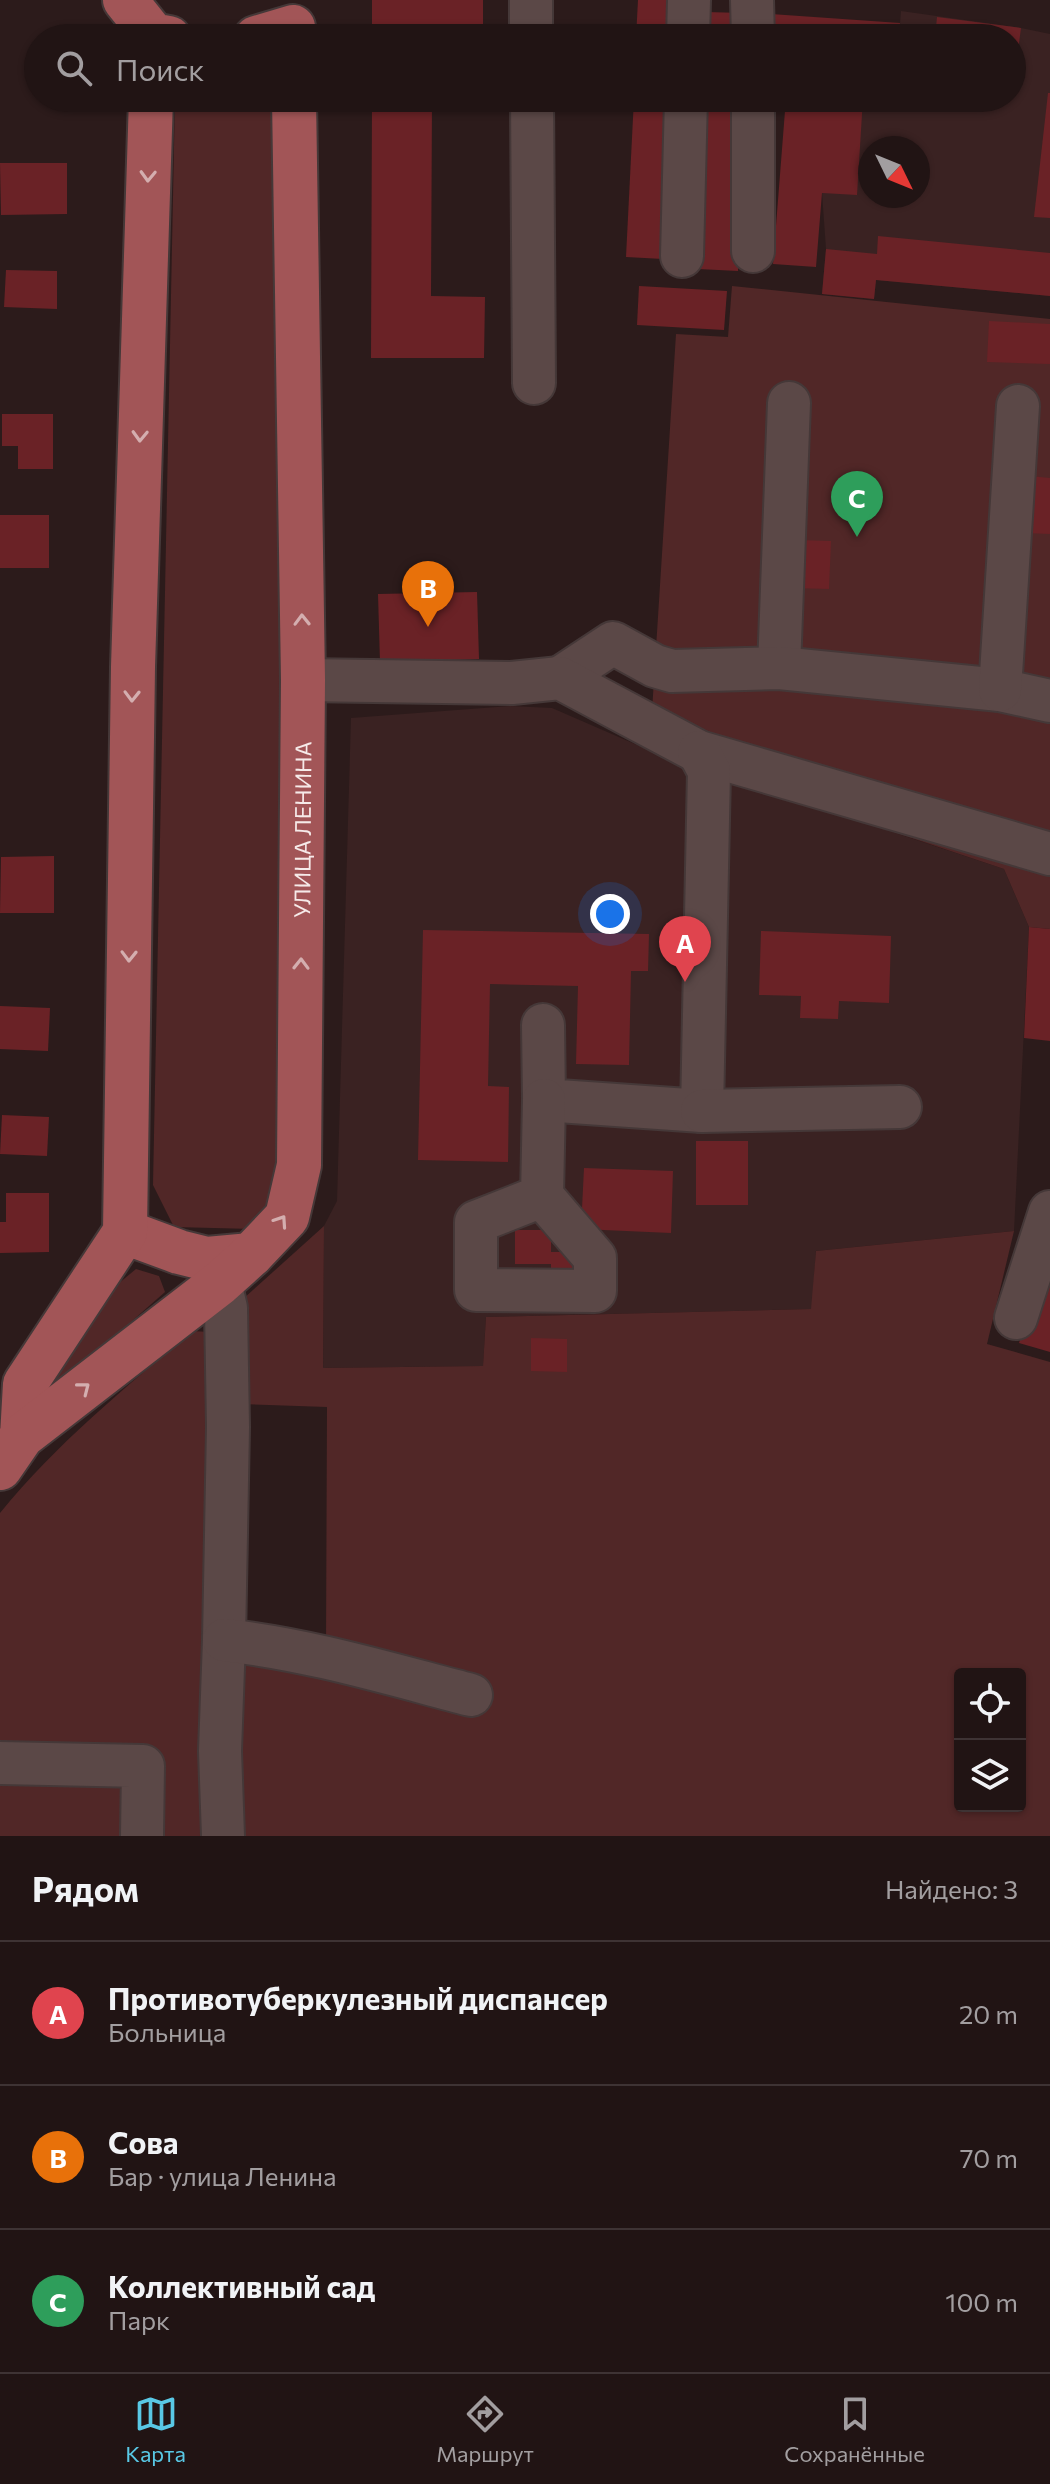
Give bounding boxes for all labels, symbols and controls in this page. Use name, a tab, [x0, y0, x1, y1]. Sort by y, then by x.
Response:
search box	[24, 24, 1026, 112]
icon: search	[52, 46, 96, 90]
text: Поиск	[116, 50, 204, 87]
north arrow	[858, 136, 930, 208]
one-way arrow	[140, 170, 157, 183]
one-way arrow	[131, 430, 149, 443]
pin: C	[831, 471, 883, 537]
pin: B	[402, 561, 454, 627]
one-way arrow	[294, 614, 311, 626]
one-way arrow	[124, 690, 141, 703]
street label: УЛИЦА ЛЕНИНА	[288, 741, 316, 918]
your location	[590, 894, 630, 934]
pin: A	[659, 916, 711, 982]
one-way arrow	[120, 950, 137, 963]
one-way arrow	[292, 957, 309, 970]
one-way arrow	[271, 1215, 286, 1229]
one-way arrow	[75, 1384, 90, 1398]
map controls	[954, 1668, 1026, 1812]
button: locate	[954, 1668, 1026, 1740]
button: layers	[954, 1740, 1026, 1812]
text: Рядом	[32, 1867, 139, 1909]
text: Найдено: 3	[885, 1873, 1018, 1904]
text: Противотуберкулезный диспансер	[108, 1979, 608, 2016]
text: A	[49, 1998, 67, 2029]
text: 20 m	[959, 1998, 1018, 2029]
text: Больница	[108, 2016, 226, 2047]
text: Сова	[108, 2123, 179, 2160]
text: B	[49, 2142, 67, 2173]
text: 70 m	[960, 2142, 1018, 2173]
text: Бар · улица Ленина	[108, 2160, 336, 2191]
text: Коллективный сад	[108, 2267, 375, 2304]
text: C	[49, 2286, 67, 2317]
text: 100 m	[945, 2286, 1018, 2317]
text: Парк	[108, 2304, 170, 2335]
tab: Карта	[125, 2392, 186, 2467]
tab: Маршрут	[436, 2392, 534, 2467]
tab: Сохранённые	[784, 2392, 925, 2467]

